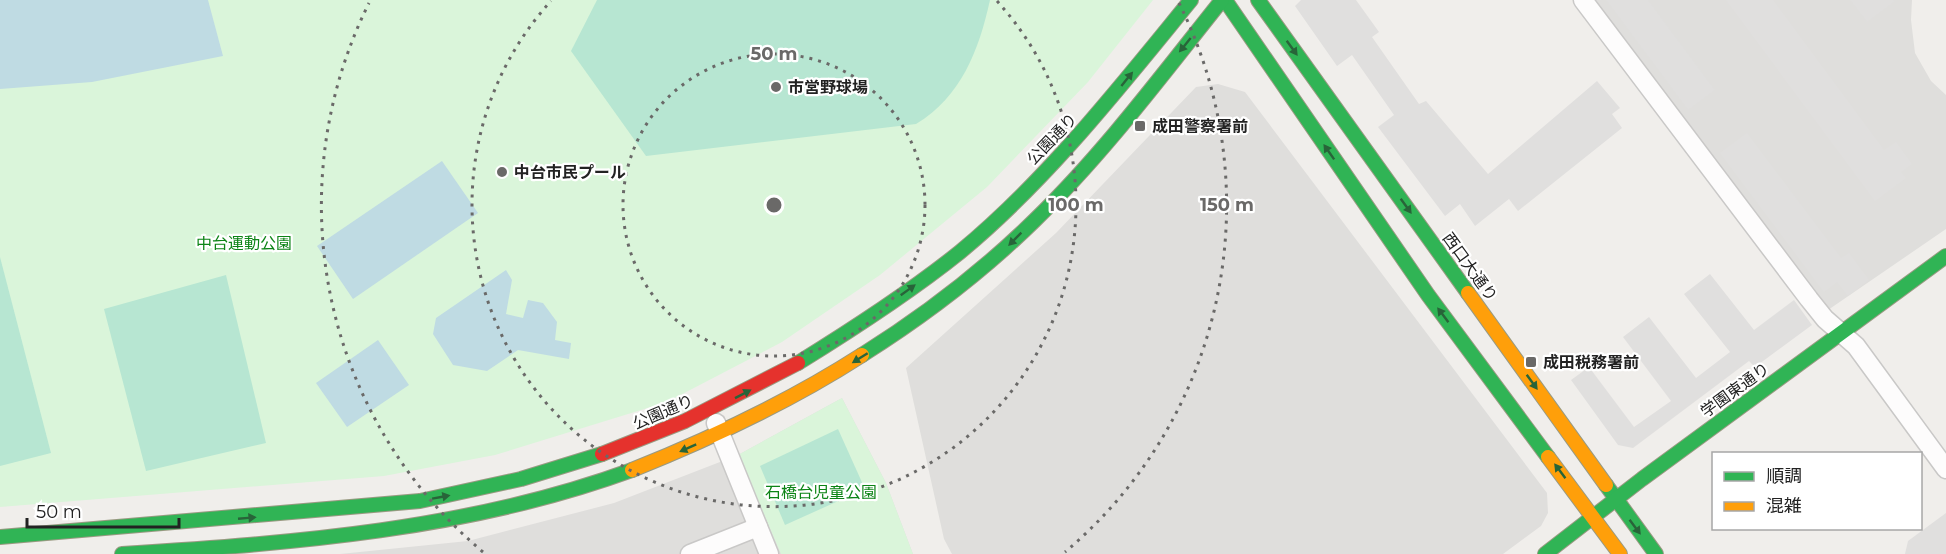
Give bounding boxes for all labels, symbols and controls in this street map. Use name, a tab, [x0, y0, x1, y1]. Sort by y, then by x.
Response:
one-way arrow	[1179, 38, 1192, 53]
one-way arrow	[1286, 39, 1298, 55]
text: 50 m	[751, 43, 797, 65]
one-way arrow	[1120, 71, 1133, 87]
place label: 市営野球場	[788, 78, 868, 97]
marker: 市営野球場	[769, 80, 783, 94]
street label: 公園通り	[1023, 109, 1081, 169]
place label: 成田警察署前	[1152, 117, 1248, 136]
marker: 成田警察署前	[1133, 119, 1147, 133]
one-way arrow	[1324, 144, 1335, 160]
place label: 中台市民プール	[514, 163, 626, 182]
marker: 中台市民プール	[495, 165, 509, 179]
text: 100 m	[1048, 194, 1104, 216]
text: 150 m	[1200, 194, 1254, 216]
centre of rings	[764, 195, 784, 215]
one-way arrow	[1400, 198, 1411, 214]
street label: 西口大通り	[1439, 229, 1501, 305]
one-way arrow	[1008, 231, 1022, 245]
park label: 中台運動公園	[196, 234, 292, 253]
one-way arrow	[901, 285, 916, 297]
one-way arrow	[1437, 307, 1449, 323]
one-way arrow	[852, 352, 869, 363]
place label: 成田税務署前	[1543, 353, 1639, 372]
marker: 成田税務署前	[1524, 355, 1538, 369]
street label: 学園東通り	[1697, 359, 1773, 421]
one-way arrow	[1526, 373, 1538, 389]
one-way arrow	[735, 389, 752, 399]
street label: 公園通り	[630, 391, 696, 433]
one-way arrow	[679, 444, 697, 453]
legend	[1712, 452, 1922, 530]
one-way arrow	[1555, 463, 1567, 478]
text: 順調	[1766, 465, 1802, 487]
park label: 石橋台児童公園	[765, 483, 877, 502]
scale bar	[27, 491, 178, 529]
one-way arrow	[431, 492, 450, 501]
text: 混雑	[1766, 495, 1802, 517]
text: 50 m	[36, 501, 82, 523]
one-way arrow	[237, 513, 256, 523]
one-way arrow	[1629, 520, 1641, 535]

